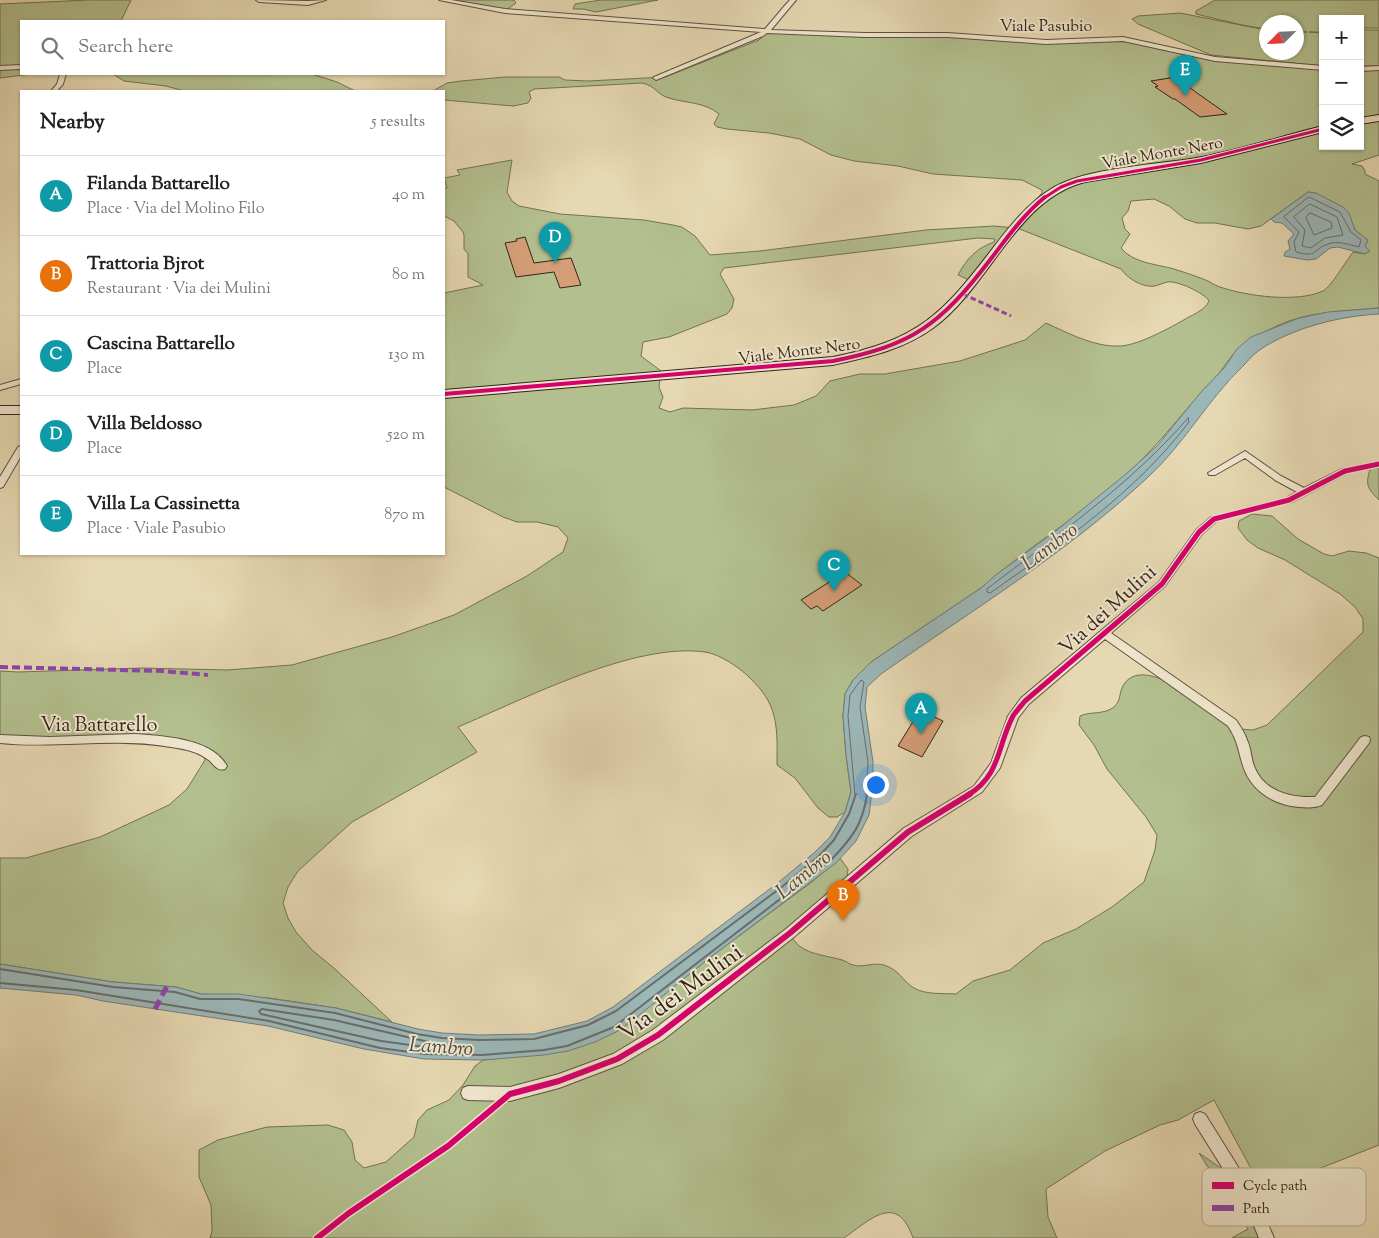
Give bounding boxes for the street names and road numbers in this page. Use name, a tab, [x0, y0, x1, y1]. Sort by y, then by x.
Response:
street label: Viale Pasubio	[1000, 16, 1093, 39]
street label: Viale Monte Nero	[1100, 132, 1225, 176]
street label: Viale Monte Nero	[737, 334, 862, 371]
street label: Via dei Mulini	[1053, 559, 1164, 663]
street label: Via Battarello	[41, 712, 158, 741]
street label: Via dei Mulini	[612, 936, 751, 1051]

